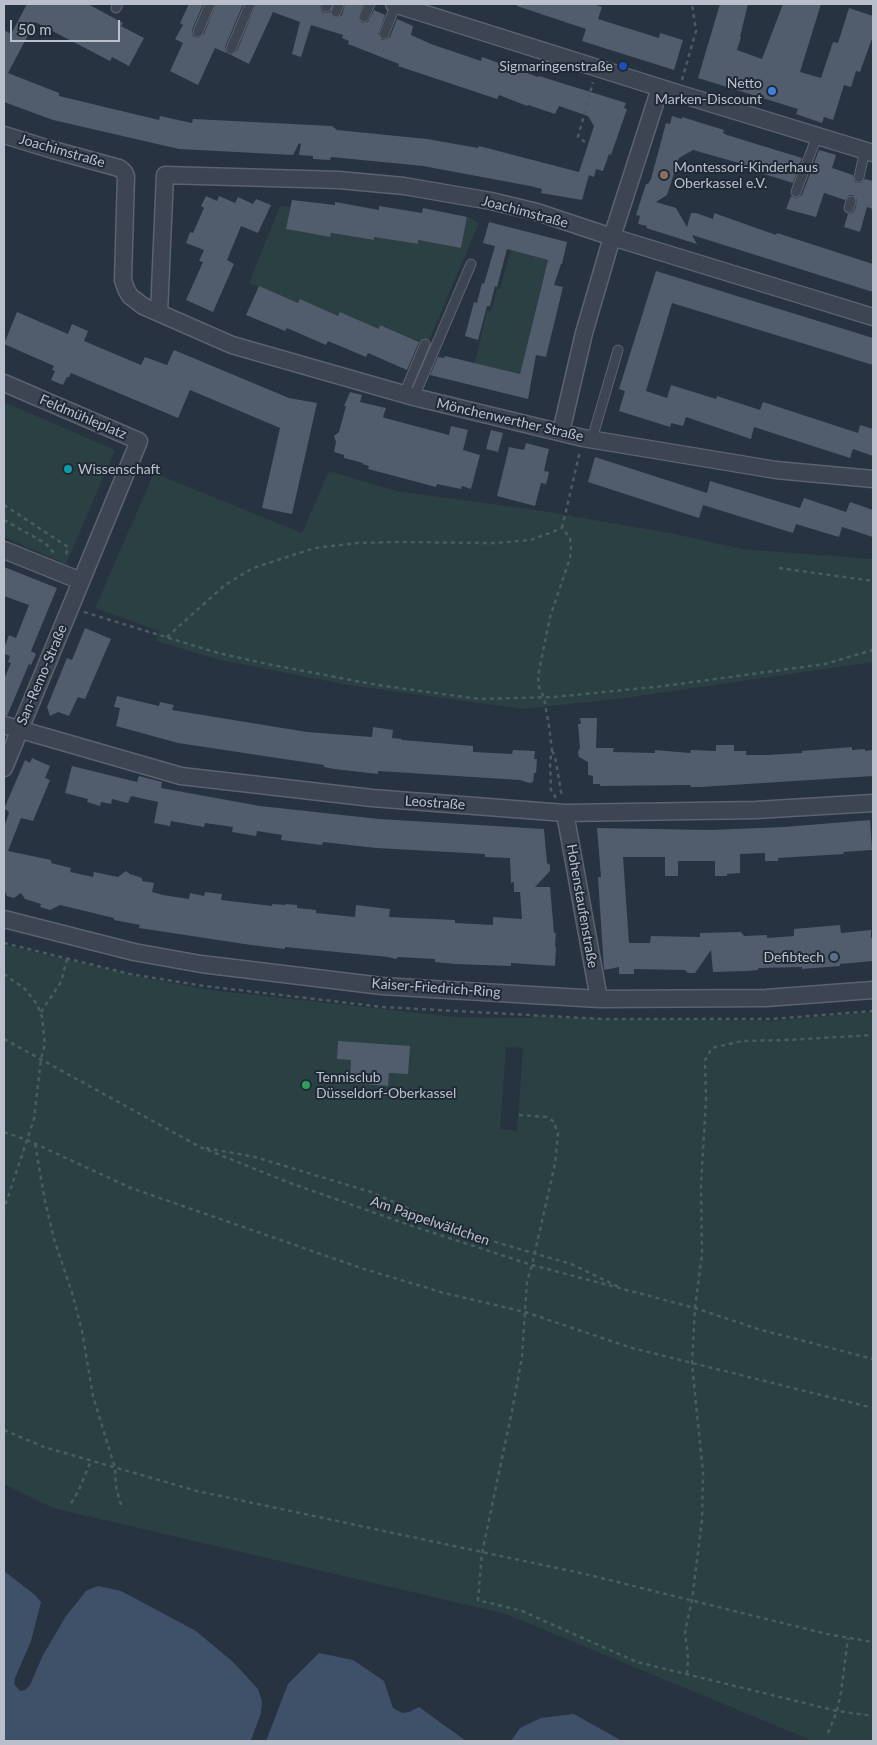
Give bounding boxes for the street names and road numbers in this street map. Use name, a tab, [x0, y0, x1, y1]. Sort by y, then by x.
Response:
street label: Joachimstraße	[17, 131, 107, 171]
street label: Joachimstraße	[480, 192, 570, 232]
street label: Feldmühleplatz	[37, 391, 129, 443]
street label: Mönchenwerther Straße	[435, 395, 585, 445]
street label: San-Remo-Straße	[13, 622, 71, 728]
street label: Leostraße	[404, 793, 466, 813]
street label: Hohenstaufenstraße	[563, 843, 601, 969]
street label: Kaiser-Friedrich-Ring	[371, 975, 501, 1001]
street label: Am Pappelwäldchen	[368, 1193, 492, 1249]

